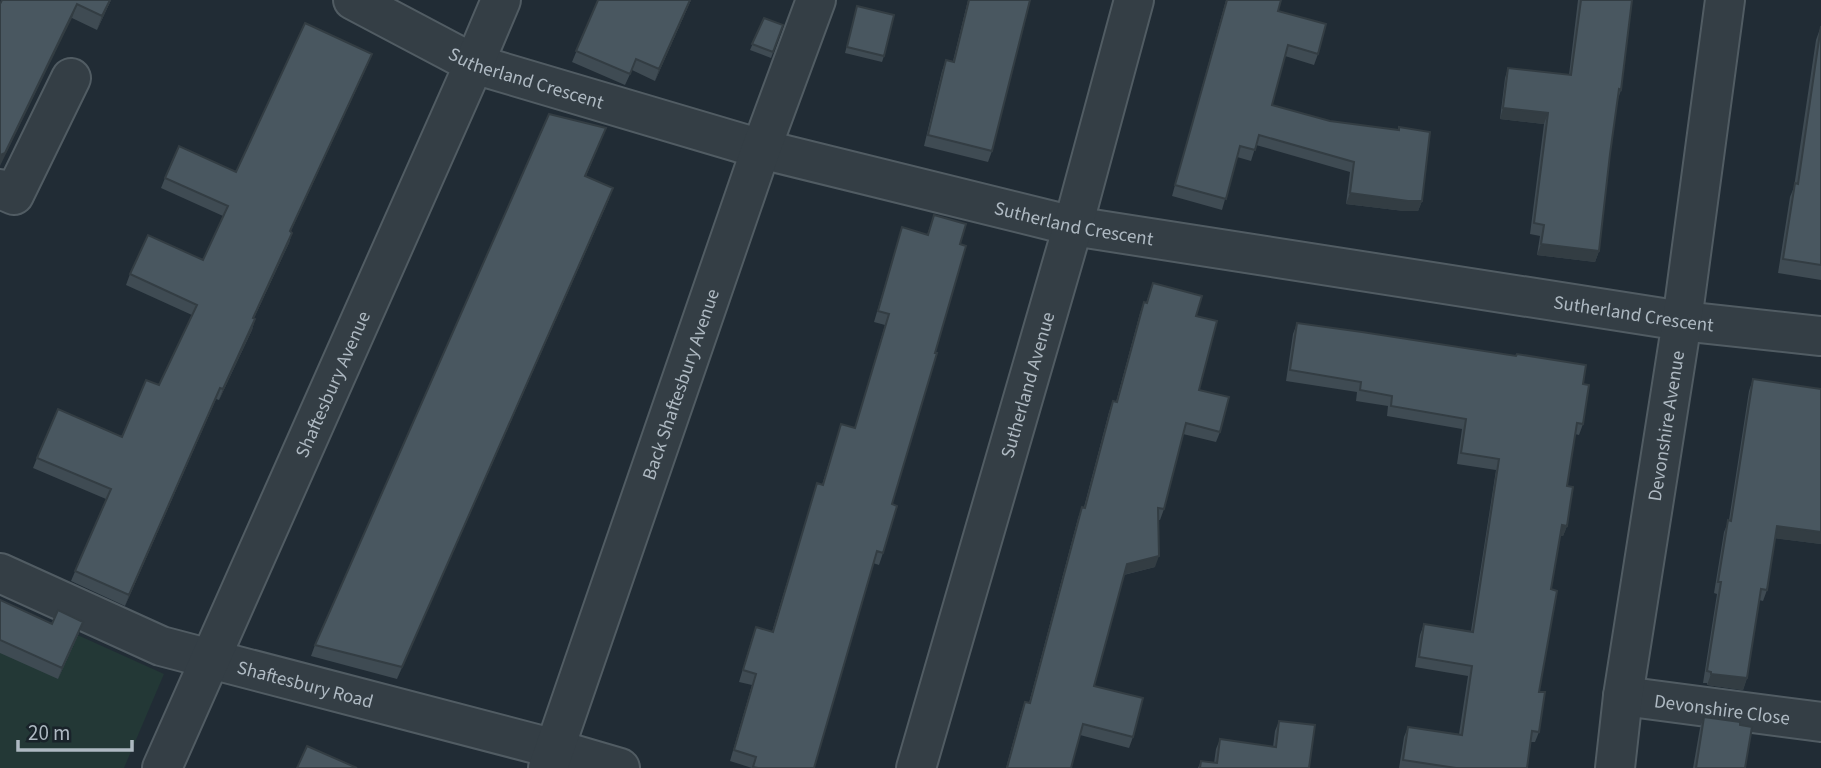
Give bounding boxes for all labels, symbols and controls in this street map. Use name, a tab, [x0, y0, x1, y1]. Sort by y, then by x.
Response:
street label: Sutherland Crescent	[443, 41, 607, 117]
street label: Sutherland Crescent	[991, 195, 1156, 253]
street label: Back Shaftesbury Avenue	[636, 285, 727, 484]
street label: Sutherland Crescent	[1551, 289, 1716, 339]
street label: Shaftesbury Avenue	[289, 307, 378, 462]
street label: Sutherland Avenue	[994, 309, 1062, 462]
street label: Devonshire Avenue	[1642, 349, 1692, 503]
street label: Shaftesbury Road	[234, 654, 376, 716]
street label: Devonshire Close	[1652, 688, 1792, 733]
scale bar	[18, 708, 131, 752]
text: 20 m	[28, 718, 70, 748]

